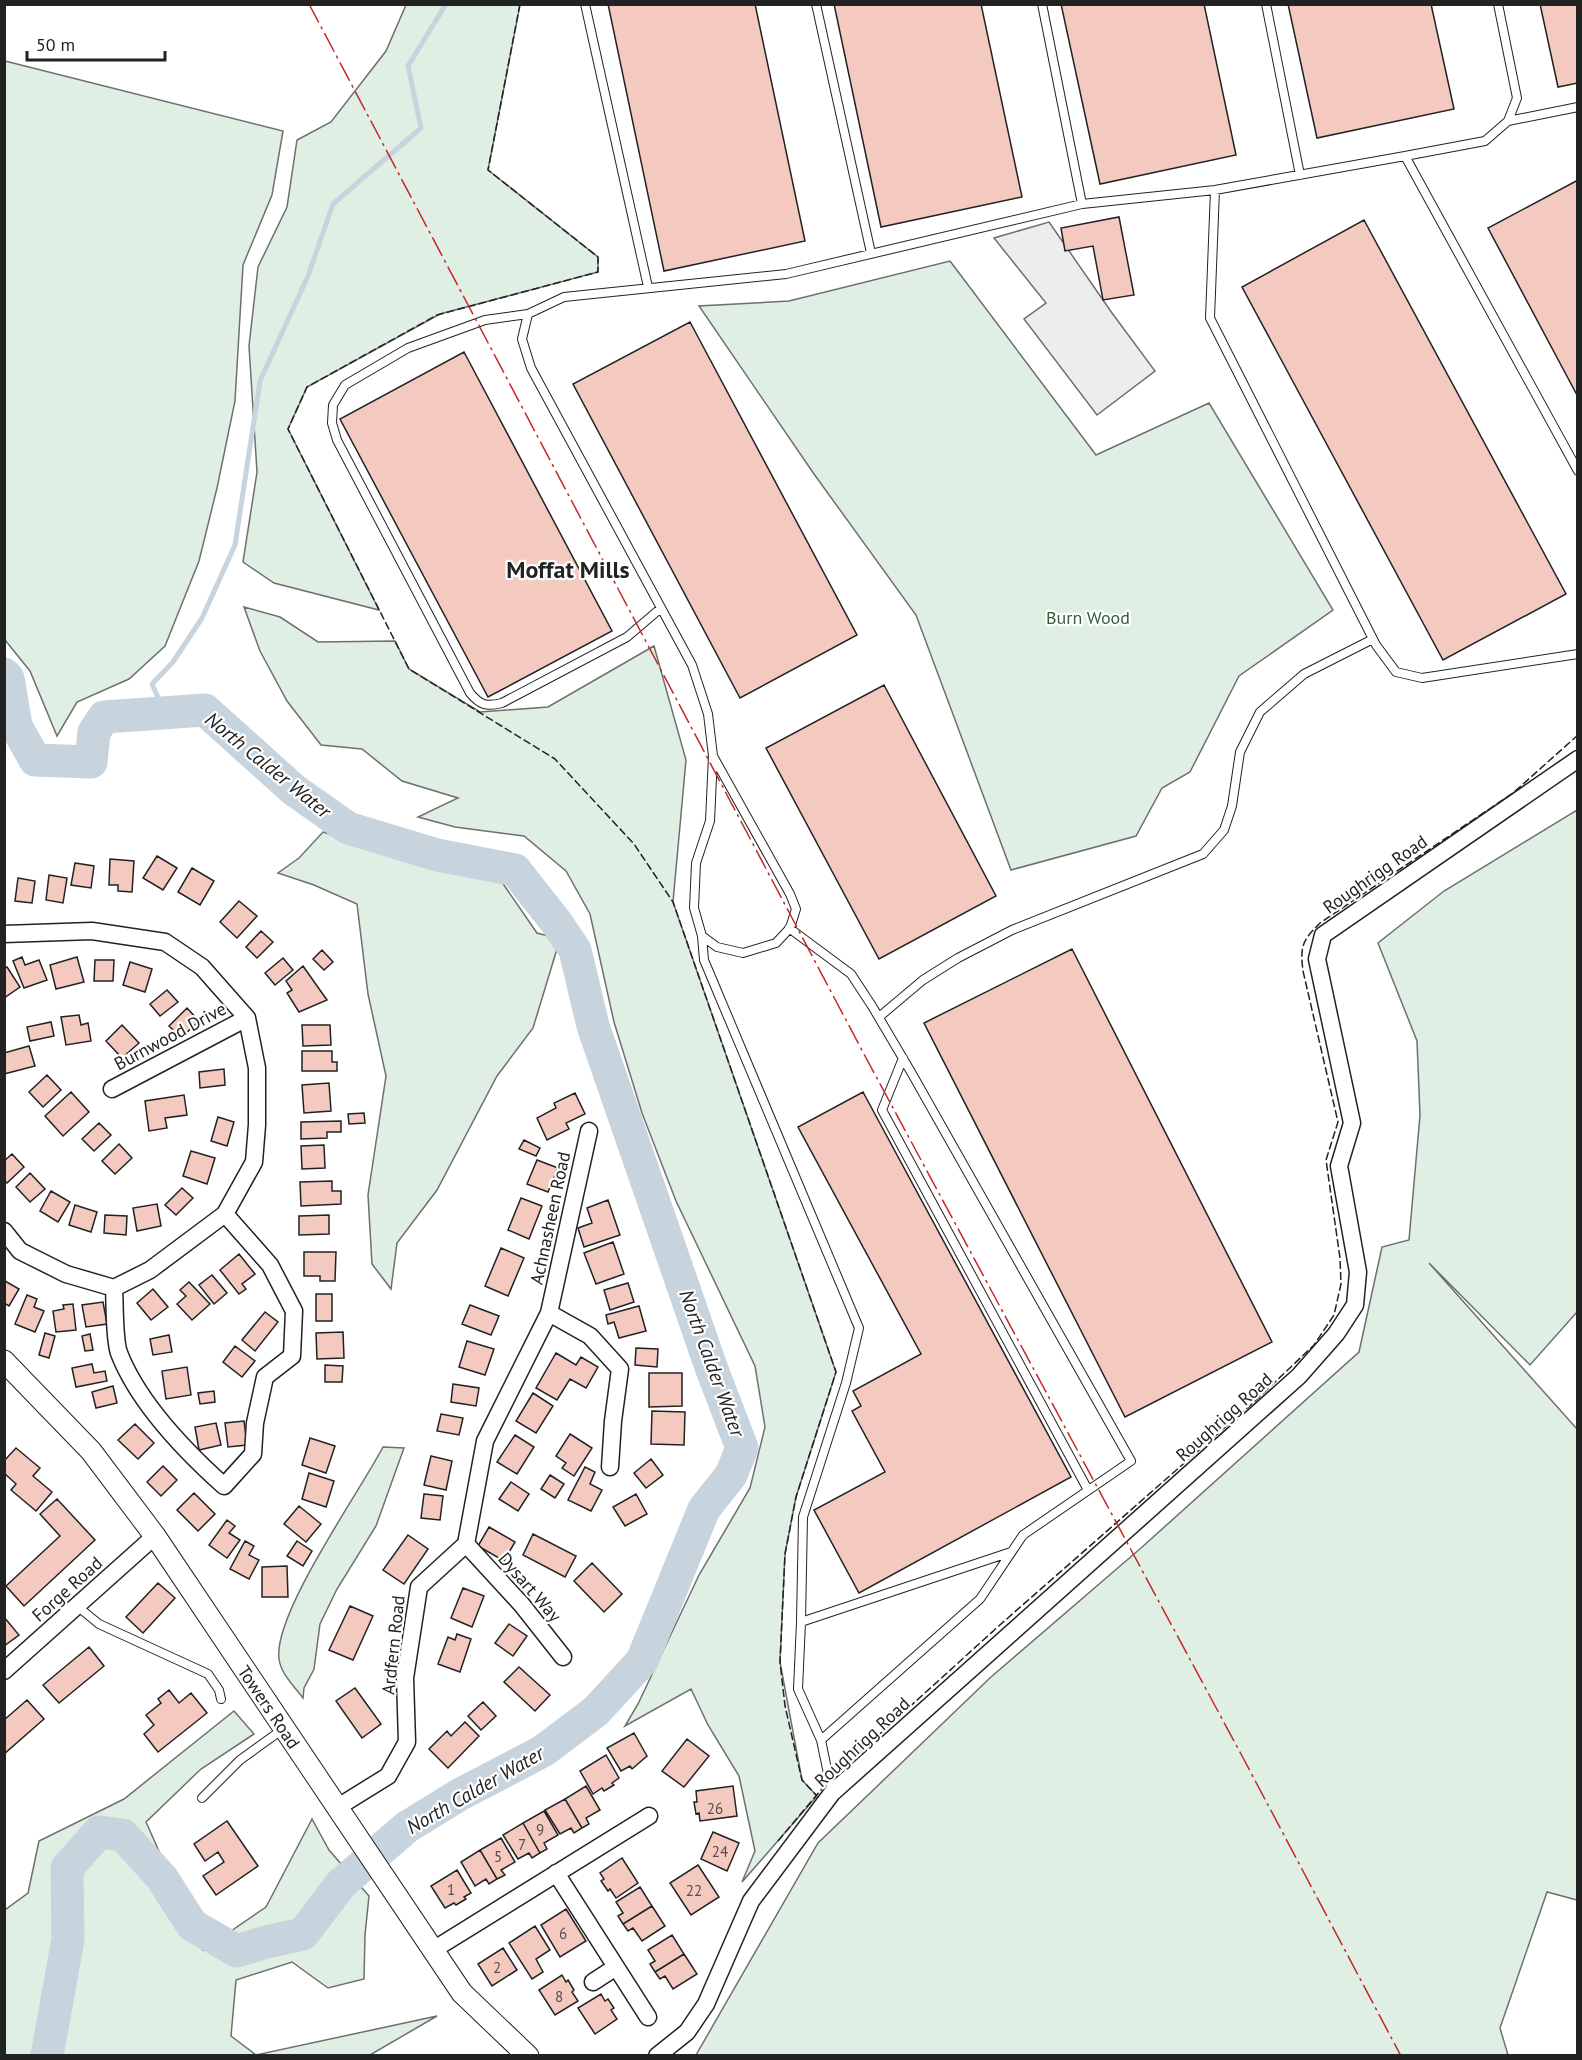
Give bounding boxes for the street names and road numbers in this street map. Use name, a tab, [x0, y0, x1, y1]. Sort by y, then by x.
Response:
street label: Roughrigg Road	[1318, 830, 1432, 918]
street label: Burnwood Drive	[110, 997, 230, 1075]
street label: Achnasheen Road	[525, 1149, 575, 1287]
street label: Roughrigg Road	[1171, 1368, 1277, 1466]
street label: Dysart Way	[493, 1547, 567, 1627]
street label: Forge Road	[27, 1551, 107, 1627]
street label: Ardfern Road	[376, 1594, 410, 1696]
street label: Towers Road	[233, 1661, 305, 1753]
street label: Roughrigg Road	[810, 1692, 914, 1792]

